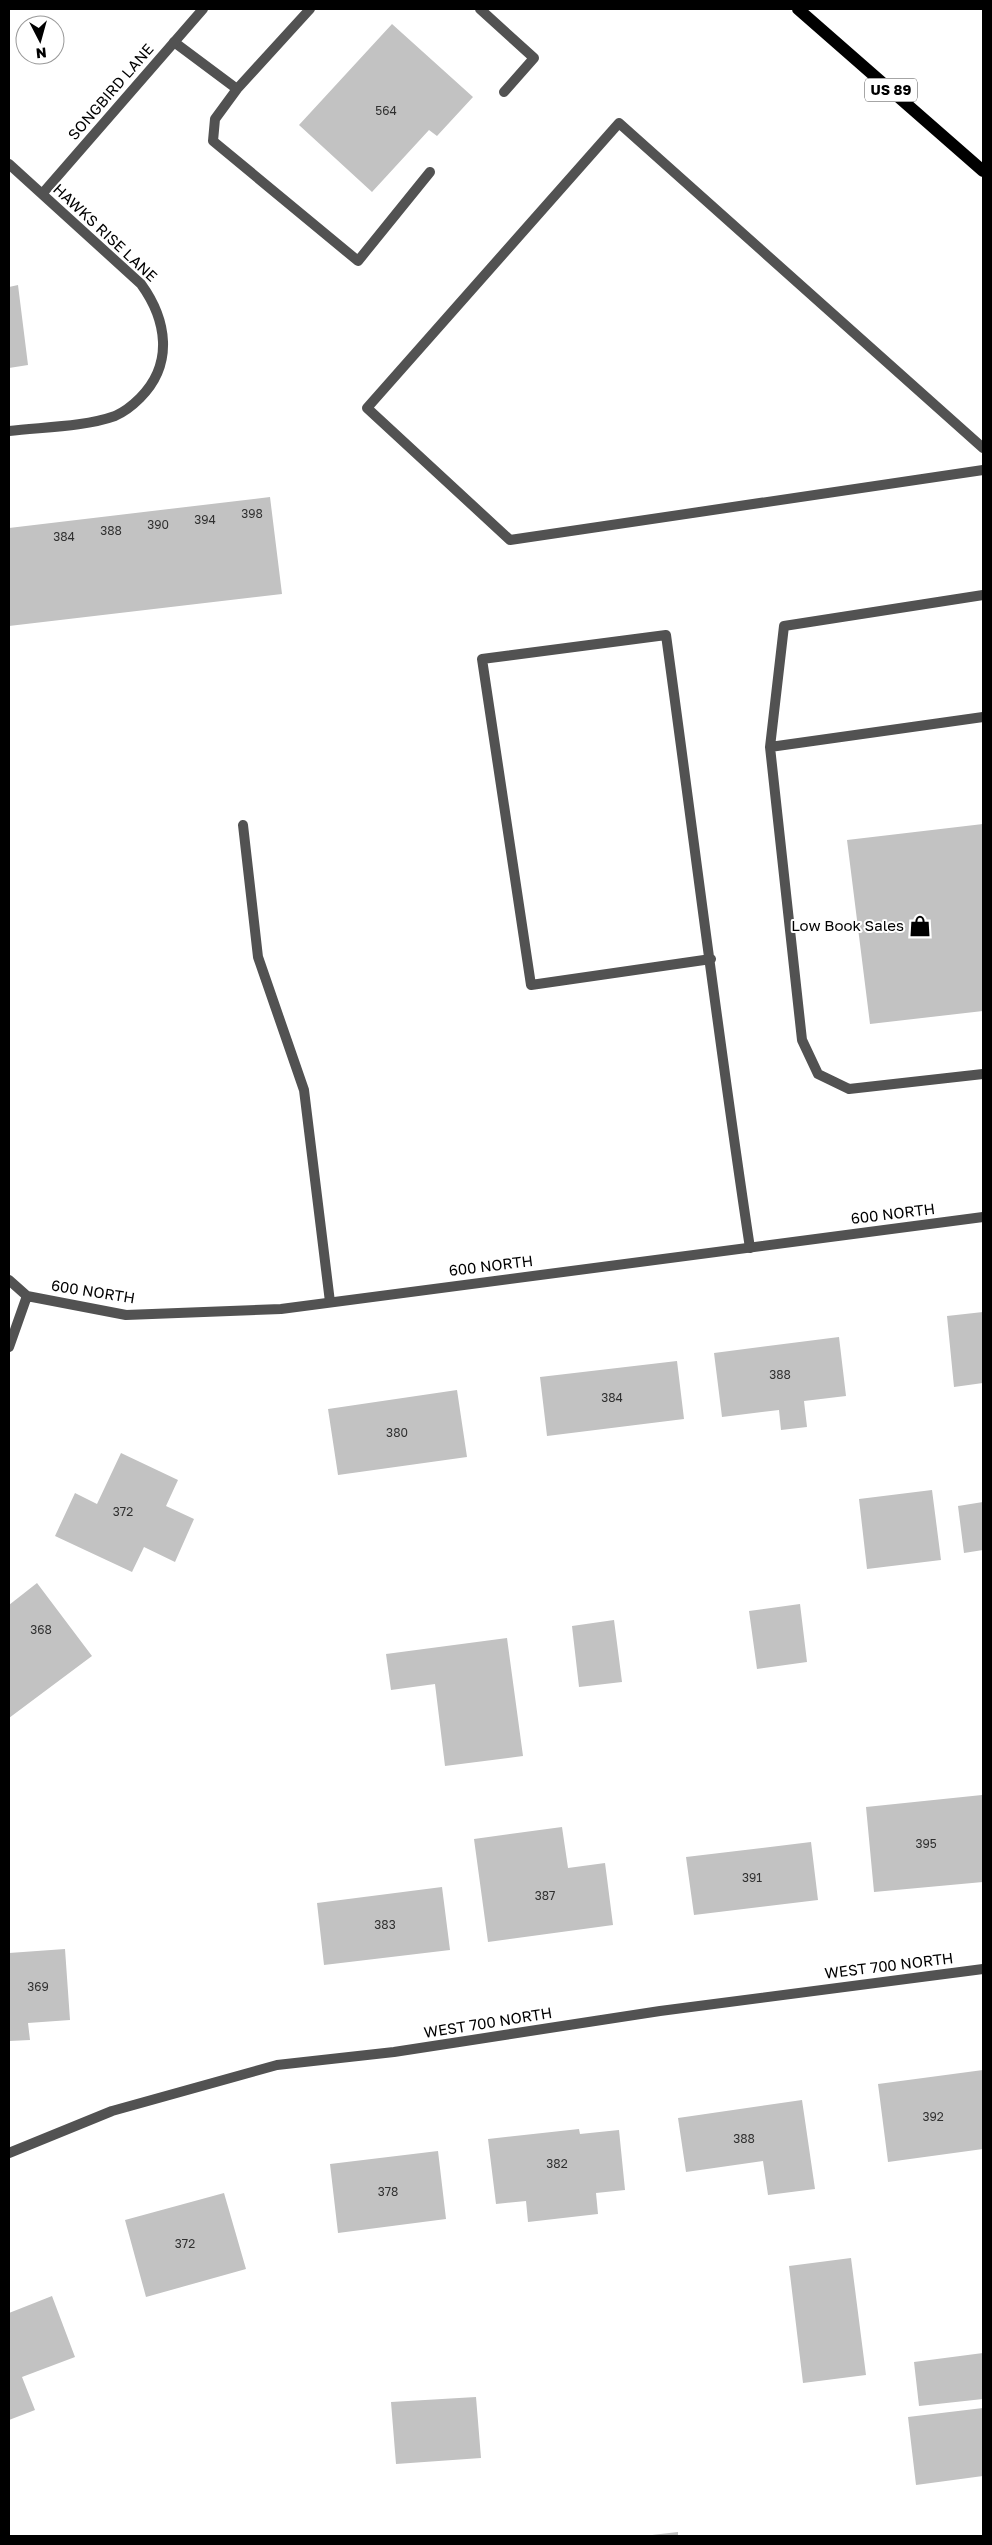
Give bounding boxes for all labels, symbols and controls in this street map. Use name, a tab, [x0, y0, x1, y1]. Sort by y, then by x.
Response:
north arrow	[15, 15, 65, 65]
street label: SONGBIRD LANE	[64, 40, 157, 143]
text: N	[35, 44, 48, 62]
road number: US 89	[865, 78, 917, 102]
house number: 564	[375, 103, 397, 118]
street label: HAWKS RISE LANE	[50, 180, 161, 285]
house number: 398	[241, 506, 263, 521]
house number: 394	[194, 512, 216, 527]
house number: 390	[147, 517, 169, 532]
house number: 388	[100, 523, 122, 538]
house number: 384	[53, 529, 75, 544]
shop icon: Low Book Sales	[907, 913, 933, 939]
place label: Low Book Sales	[791, 916, 904, 934]
street label: 600 NORTH	[850, 1199, 936, 1227]
street label: 600 NORTH	[448, 1251, 534, 1279]
street label: 600 NORTH	[50, 1275, 136, 1307]
house number: 388	[769, 1367, 791, 1382]
house number: 384	[601, 1390, 623, 1405]
house number: 380	[386, 1425, 408, 1440]
house number: 372	[113, 1504, 133, 1519]
house number: 368	[30, 1622, 52, 1637]
house number: 395	[915, 1836, 937, 1851]
house number: 391	[742, 1870, 762, 1885]
house number: 387	[535, 1888, 555, 1903]
house number: 383	[374, 1917, 396, 1932]
street label: WEST 700 NORTH	[823, 1948, 954, 1982]
house number: 369	[27, 1979, 49, 1994]
street label: WEST 700 NORTH	[422, 2003, 553, 2041]
house number: 392	[922, 2109, 944, 2124]
house number: 388	[733, 2131, 755, 2146]
house number: 382	[546, 2156, 568, 2171]
house number: 378	[378, 2184, 398, 2199]
house number: 372	[175, 2236, 195, 2251]

